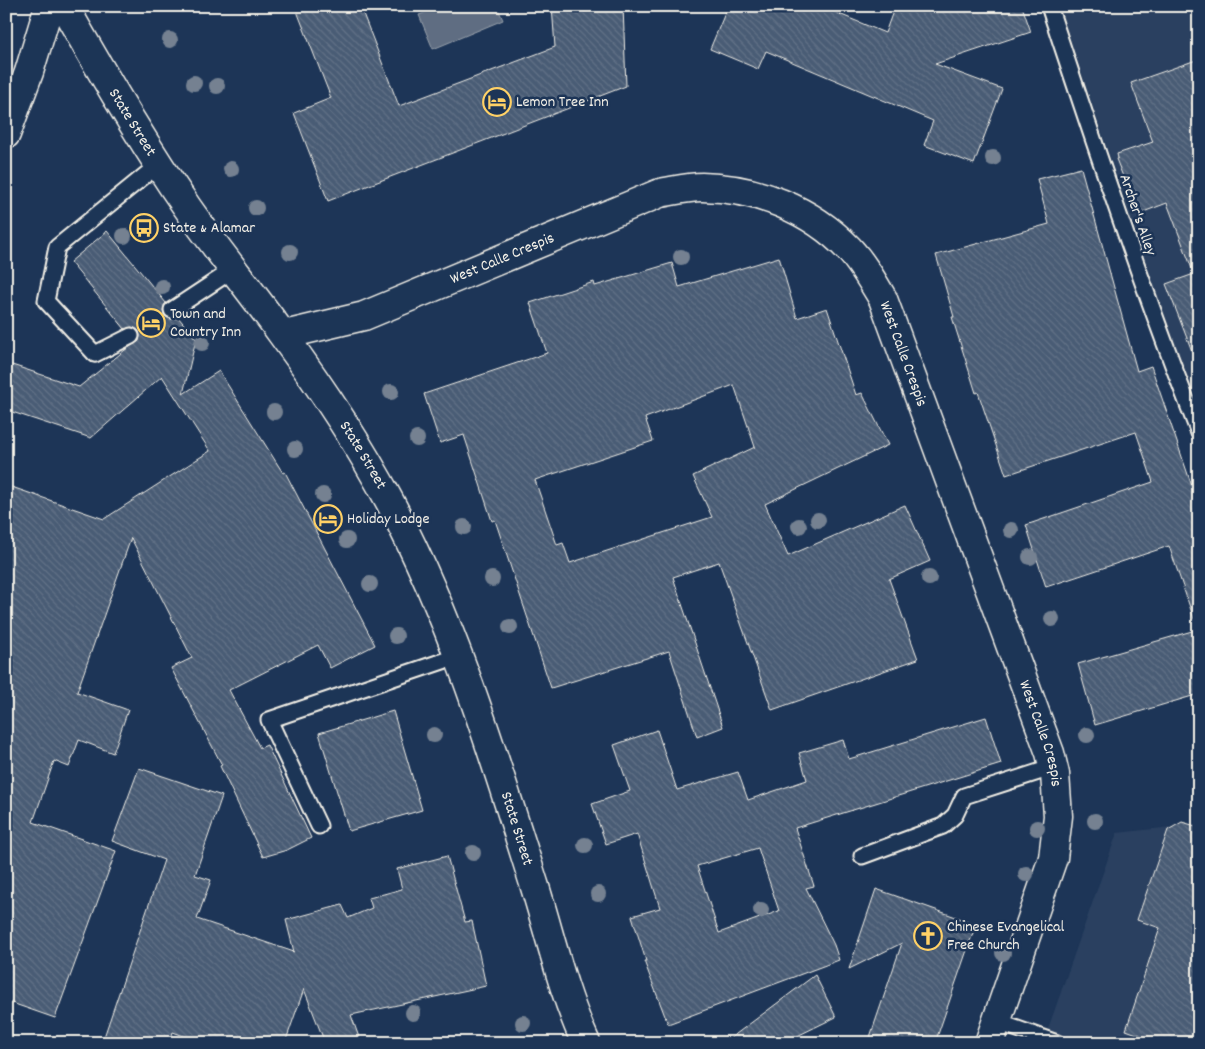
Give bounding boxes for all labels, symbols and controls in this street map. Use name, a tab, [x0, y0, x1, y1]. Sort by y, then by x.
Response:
street label: State Street	[103, 84, 162, 161]
hotel icon: Lemon Tree Inn	[482, 87, 512, 117]
place label: Lemon Tree Inn	[516, 91, 609, 114]
street label: Archer's Alley	[1112, 171, 1162, 259]
bus stop icon: State & Alamar	[129, 213, 159, 243]
place label: State & Alamar	[163, 217, 255, 240]
street label: West Calle Crespis	[447, 227, 558, 290]
street label: West Calle Crespis	[873, 298, 933, 410]
place label: Town and Country Inn	[170, 303, 241, 344]
hotel icon: Town and Country Inn	[136, 308, 166, 338]
street label: State Street	[333, 416, 392, 494]
hotel icon: Holiday Lodge	[313, 504, 343, 534]
place label: Holiday Lodge	[347, 508, 429, 531]
street label: West Calle Crespis	[1013, 677, 1067, 788]
street label: State Street	[494, 789, 539, 868]
place label: Chinese Evangelical Free Church	[947, 916, 1065, 957]
church icon: Chinese Evangelical Free Church	[913, 921, 943, 951]

